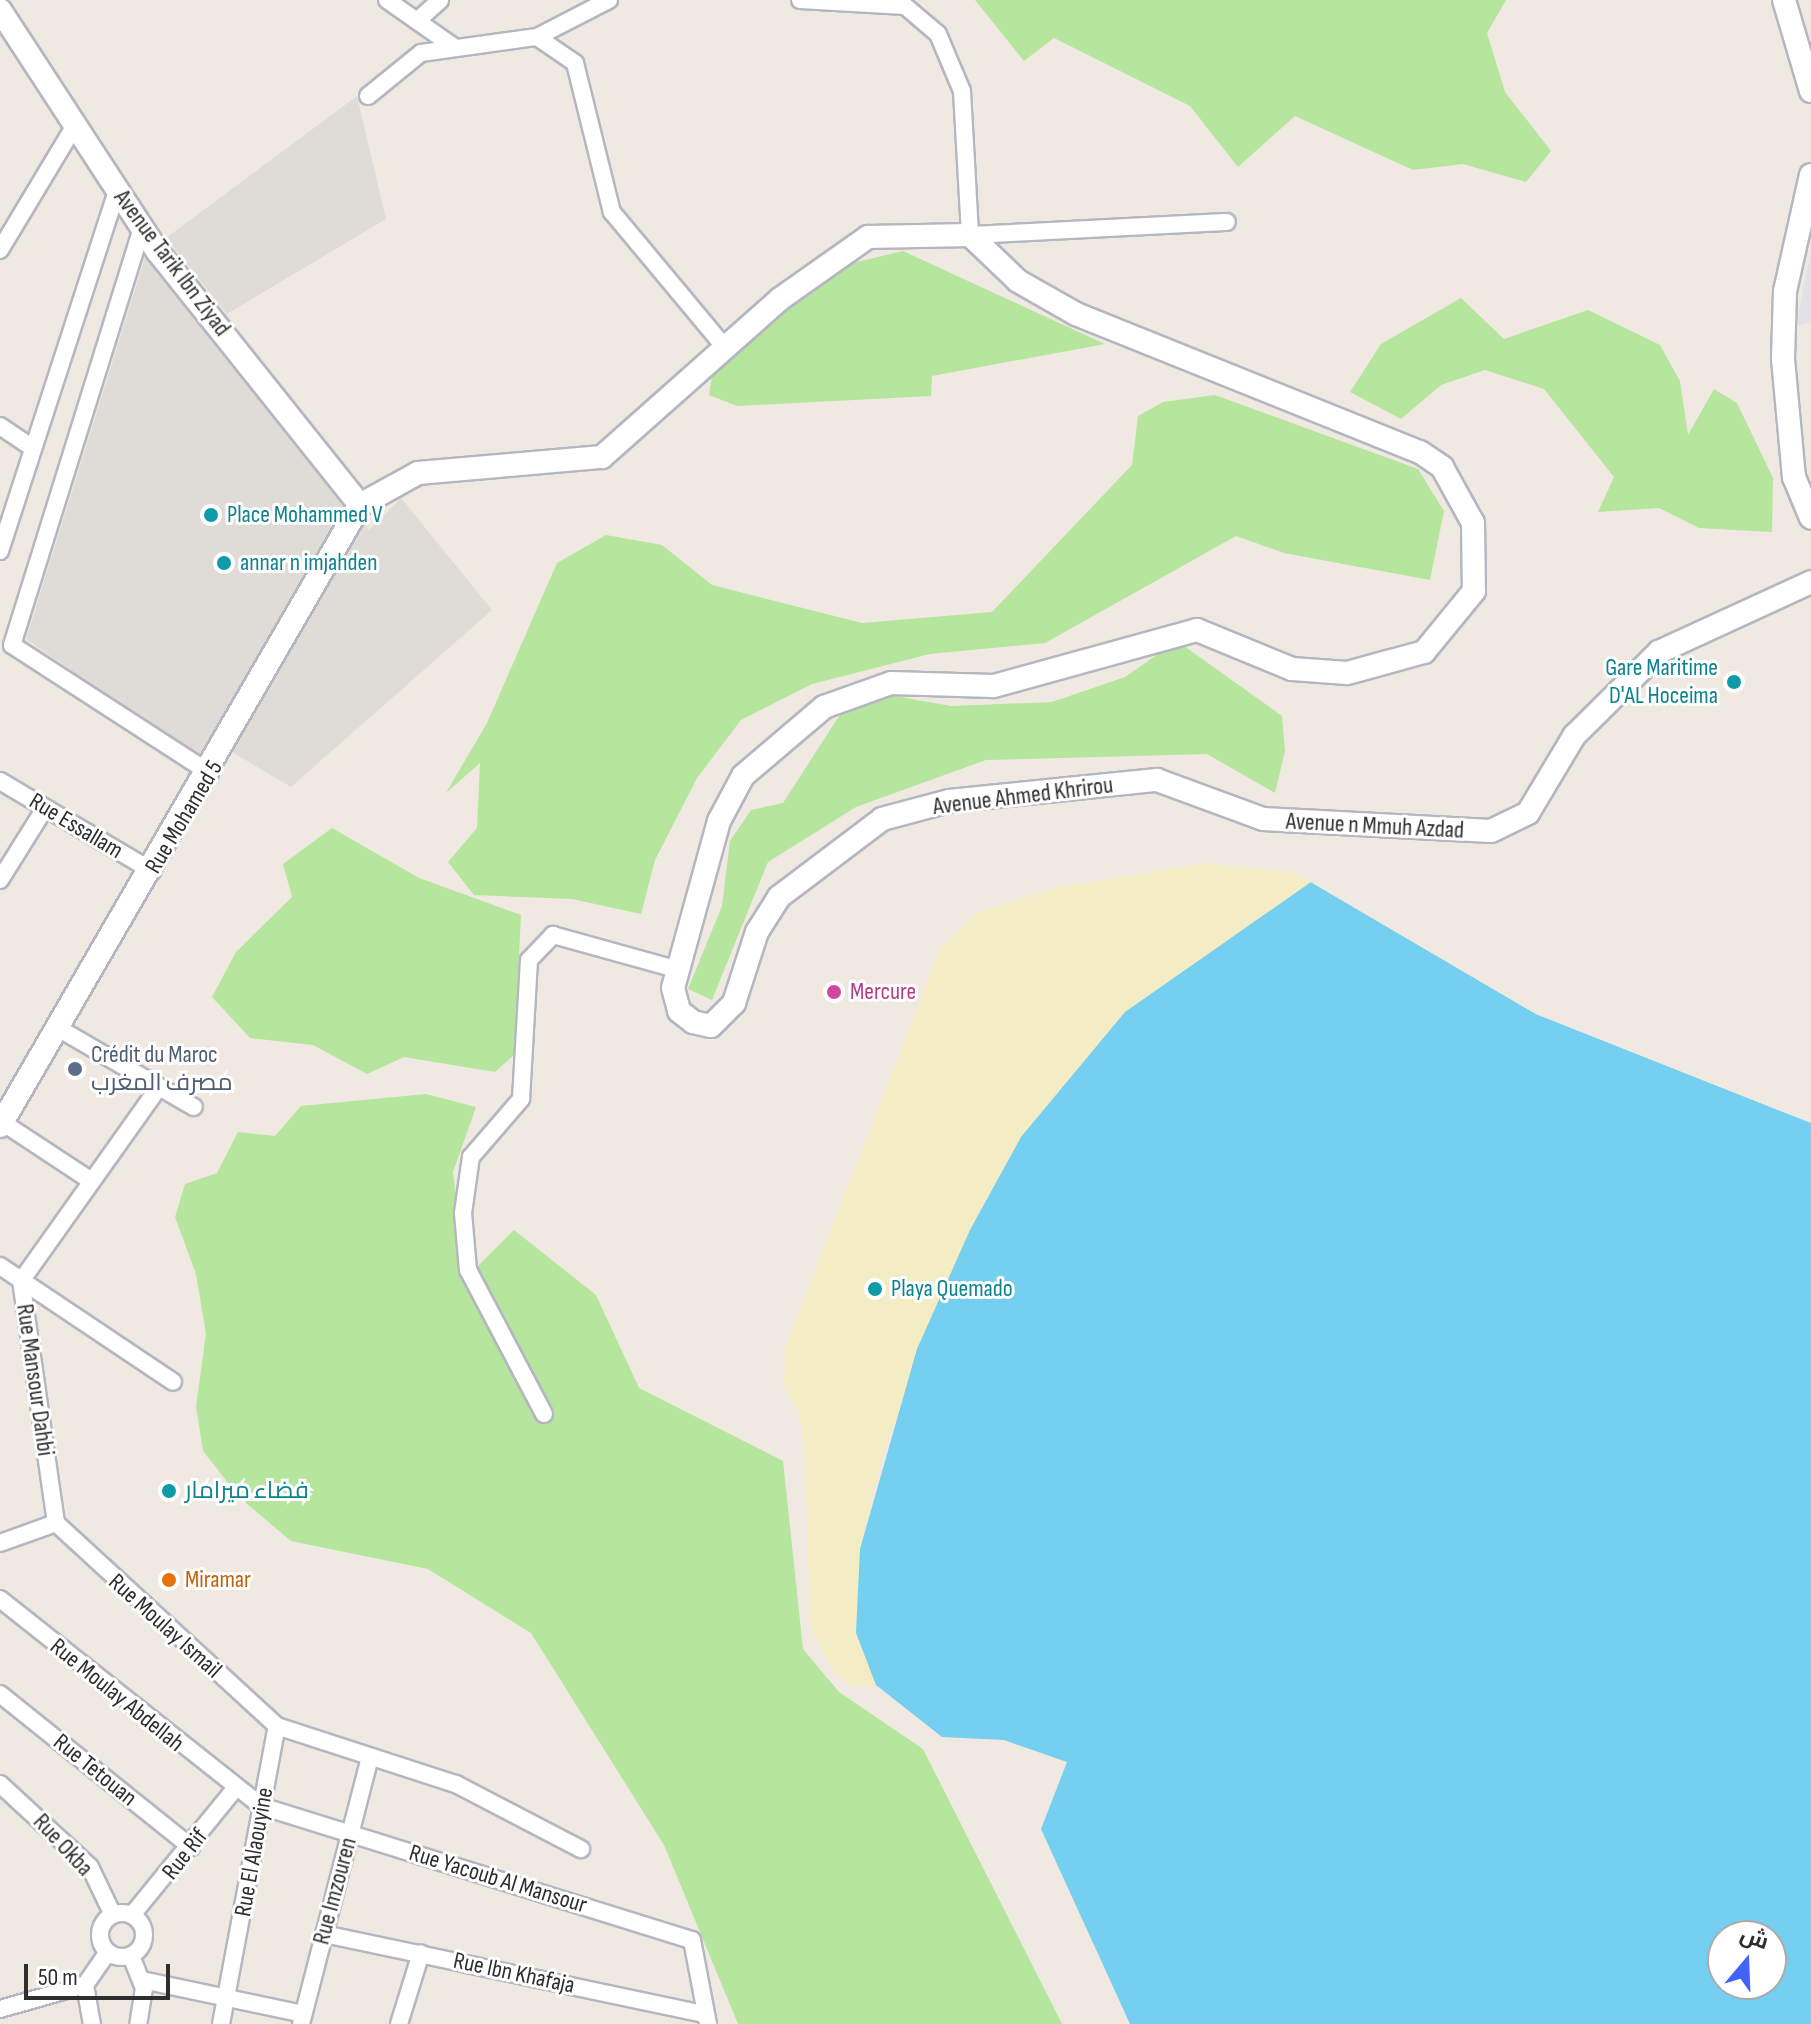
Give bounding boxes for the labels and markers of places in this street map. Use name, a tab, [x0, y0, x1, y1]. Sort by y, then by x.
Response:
place label: Place Mohammed V	[227, 501, 383, 529]
marker: Place Mohammed V	[202, 506, 220, 524]
place label: annar n imjahden	[240, 549, 377, 577]
marker: annar n imjahden	[215, 554, 233, 572]
place label: Gare Maritime D'AL Hoceima	[1605, 654, 1718, 710]
marker: Gare Maritime D'AL Hoceima	[1725, 673, 1743, 691]
place label: Mercure	[850, 978, 916, 1006]
marker: Mercure	[825, 983, 843, 1001]
place label: Crédit du Maroc مصرف المغرب	[91, 1041, 233, 1097]
marker: Crédit du Maroc مصرف المغرب	[66, 1060, 84, 1078]
place label: Playa Quemado	[891, 1275, 1013, 1303]
marker: Playa Quemado	[866, 1280, 884, 1298]
place label: فضاء ميرامار	[185, 1477, 309, 1505]
marker: فضاء ميرامار	[160, 1482, 178, 1500]
place label: Miramar	[185, 1566, 251, 1594]
marker: Miramar	[160, 1571, 178, 1589]

